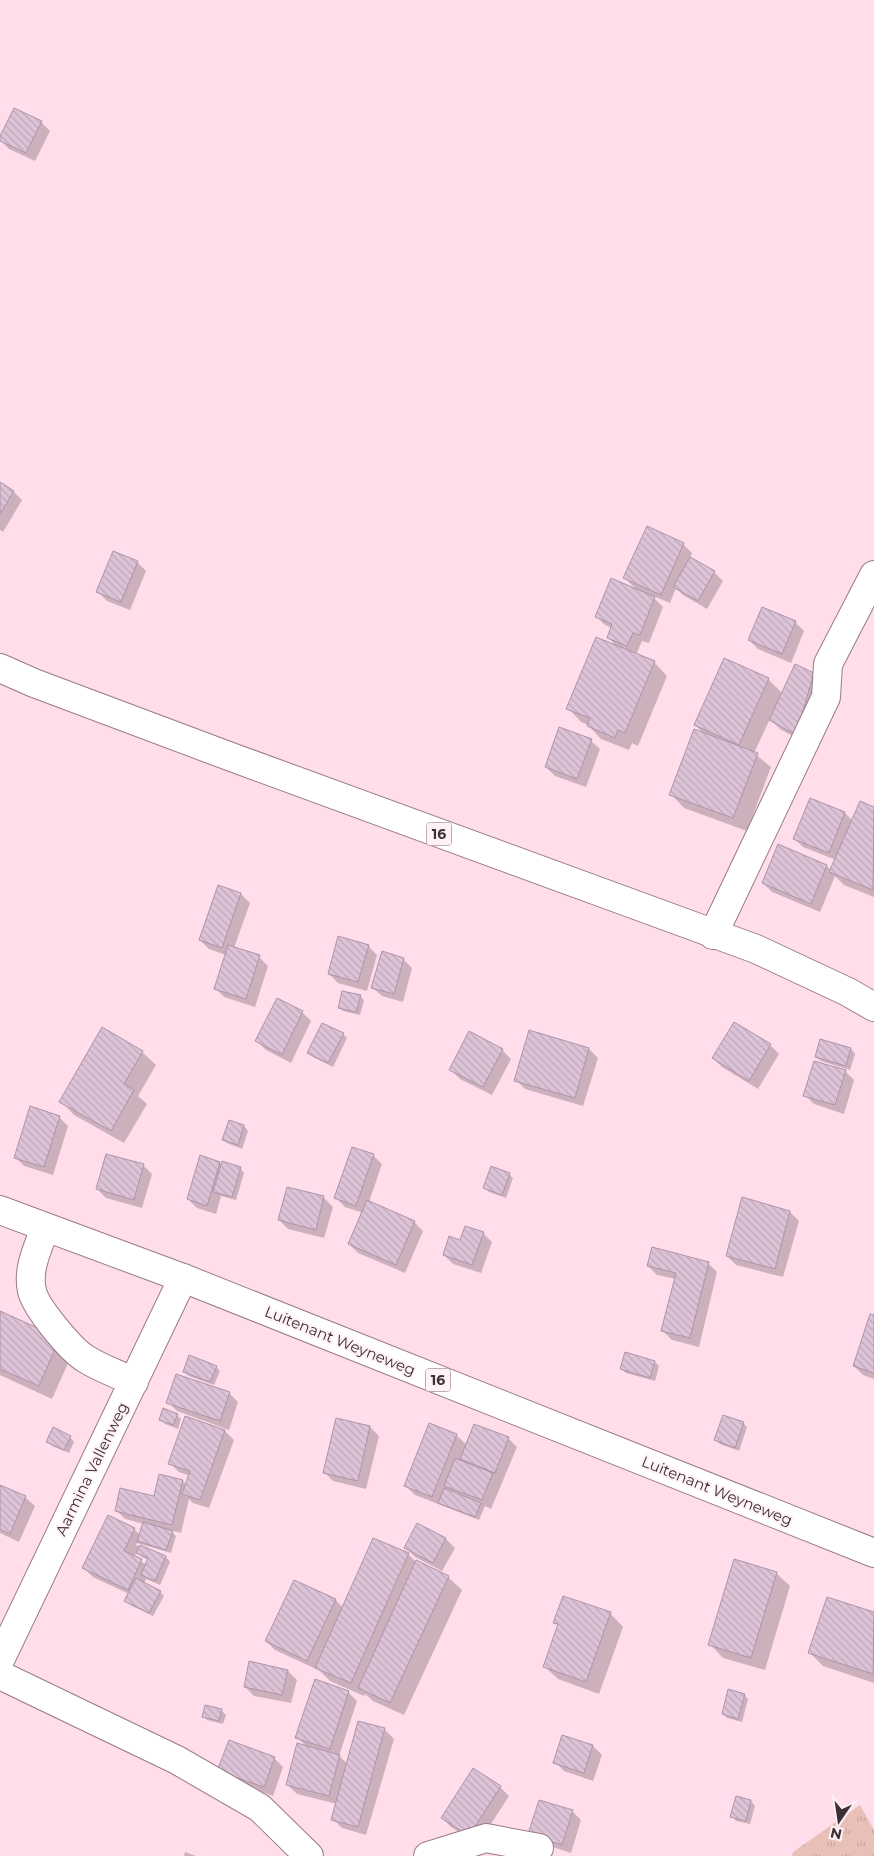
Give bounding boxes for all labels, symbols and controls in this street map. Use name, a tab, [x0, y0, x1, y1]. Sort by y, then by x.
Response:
road number: 16	[426, 822, 452, 846]
street label: Luitenant Weyneweg	[262, 1302, 418, 1380]
road number: 16	[426, 1368, 450, 1392]
street label: Aarmina Vallenweg	[51, 1399, 132, 1539]
street label: Luitenant Weyneweg	[639, 1452, 795, 1530]
north arrow	[814, 1796, 864, 1846]
text: N	[829, 1824, 844, 1844]

